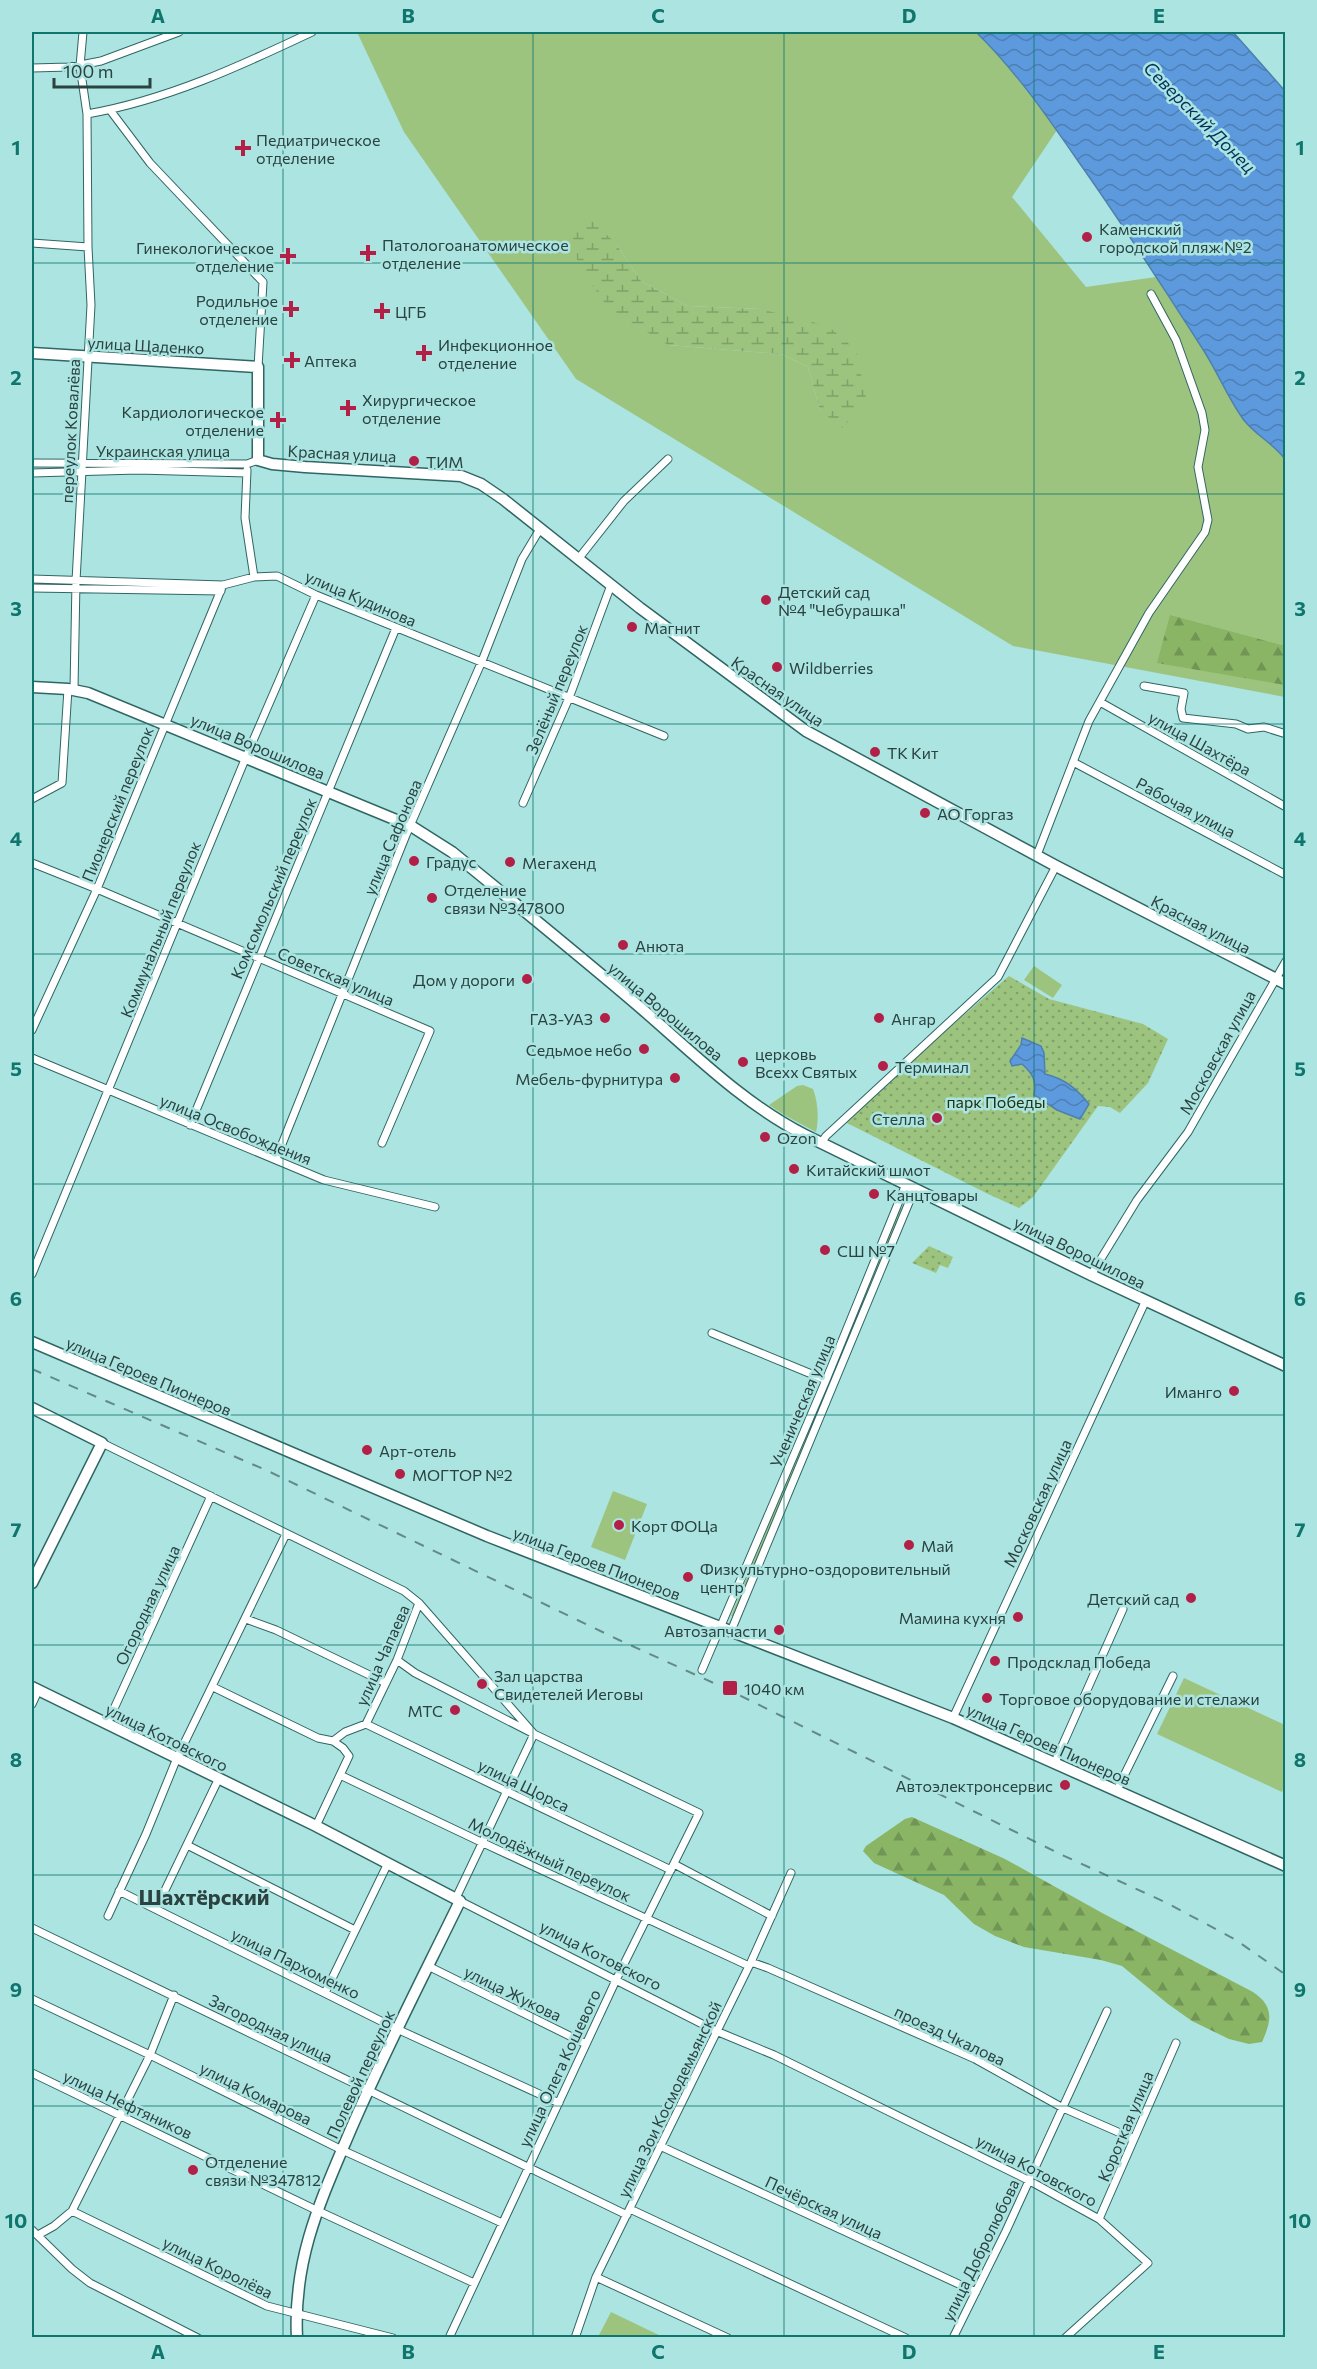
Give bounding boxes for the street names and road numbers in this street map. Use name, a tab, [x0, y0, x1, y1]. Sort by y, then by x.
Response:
street label: улица Щаденко	[87, 332, 205, 358]
street label: переулок Ковалёва	[57, 358, 83, 504]
street label: Украинская улица	[96, 441, 230, 460]
street label: Красная улица	[287, 441, 397, 465]
street label: улица Кудинова	[303, 566, 419, 630]
street label: Зелёный переулок	[521, 621, 591, 757]
street label: Красная улица	[728, 652, 828, 730]
street label: улица Шахтёра	[1146, 707, 1254, 779]
street label: улица Ворошилова	[188, 709, 328, 783]
street label: Пионерский переулок	[77, 723, 157, 884]
street label: Рабочая улица	[1133, 773, 1239, 841]
street label: улица Сафонова	[359, 776, 425, 898]
street label: Комсомольский переулок	[226, 794, 320, 981]
street label: Коммунальный переулок	[116, 838, 204, 1020]
street label: Красная улица	[1148, 891, 1254, 957]
street label: Советская улица	[275, 943, 397, 1009]
street label: улица Ворошилова	[605, 958, 727, 1064]
street label: Московская улица	[1175, 987, 1259, 1117]
street label: улица Освобождения	[157, 1090, 315, 1168]
street label: улица Ворошилова	[1011, 1212, 1149, 1292]
street label: Ученическая улица	[766, 1332, 838, 1470]
street label: улица Героев Пионеров	[64, 1333, 234, 1419]
street label: Московская улица	[999, 1436, 1075, 1570]
street label: улица Героев Пионеров	[511, 1522, 683, 1604]
street label: Огородная улица	[111, 1542, 183, 1668]
street label: улица Чапаева	[351, 1602, 413, 1708]
street label: улица Котовского	[103, 1699, 231, 1775]
street label: улица Героев Пионеров	[964, 1699, 1134, 1789]
street label: улица Щорса	[475, 1755, 573, 1815]
street label: Молодёжный переулок	[466, 1813, 635, 1905]
street label: улица Котовского	[537, 1916, 665, 1994]
street label: улица Пархоменко	[229, 1924, 363, 2002]
street label: улица Жукова	[461, 1961, 565, 2025]
street label: улица Олега Кошевого	[514, 1986, 604, 2150]
street label: Загородная улица	[206, 1990, 336, 2066]
street label: улица Зои Космодемьянской	[613, 1998, 725, 2200]
street label: проезд Чкалова	[892, 2001, 1008, 2069]
street label: Полевой переулок	[322, 2006, 398, 2141]
street label: улица Комарова	[197, 2058, 315, 2128]
street label: улица Нефтяников	[60, 2066, 196, 2142]
street label: Короткая улица	[1093, 2068, 1157, 2184]
street label: улица Котовского	[973, 2130, 1101, 2210]
street label: Печёрская улица	[763, 2172, 885, 2242]
street label: улица Добролюбова	[937, 2176, 1023, 2324]
street label: улица Королёва	[160, 2232, 276, 2302]

